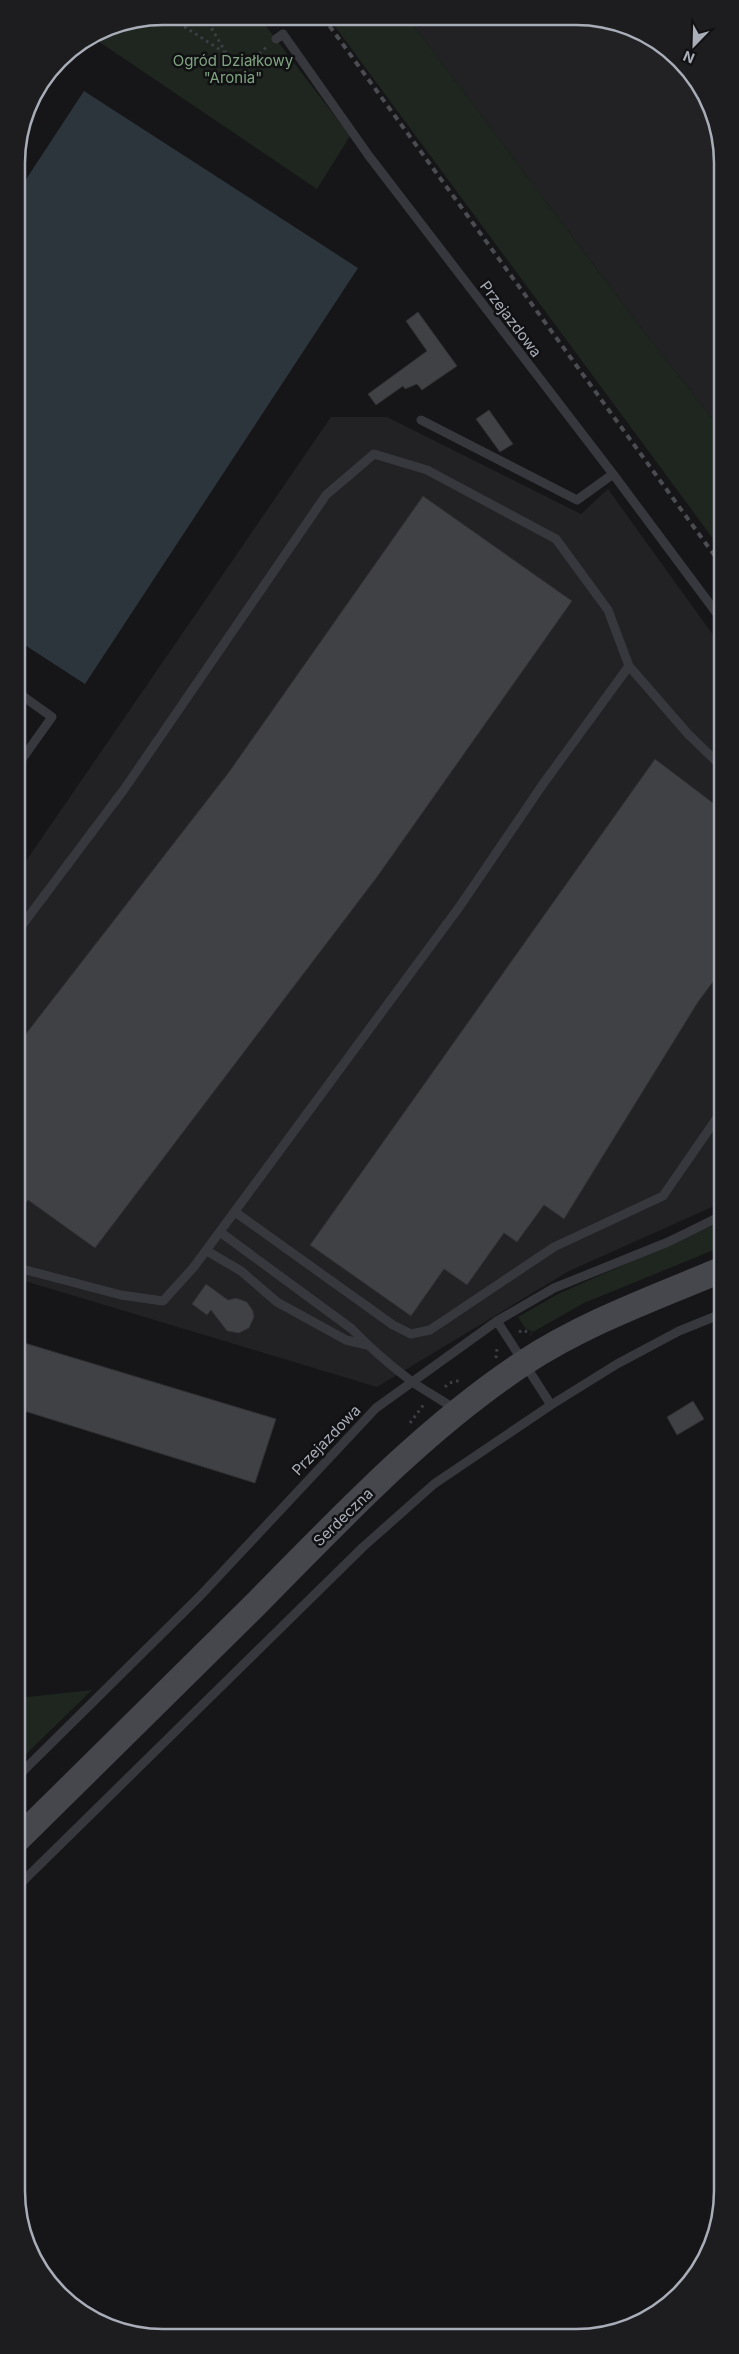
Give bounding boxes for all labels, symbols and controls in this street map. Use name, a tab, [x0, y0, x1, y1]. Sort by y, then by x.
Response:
north arrow	[669, 20, 719, 70]
text: N	[680, 48, 697, 67]
park label: Ogród Działkowy "Aronia"	[173, 51, 294, 87]
street label: Przejazdowa	[476, 277, 546, 361]
street label: Przejazdowa	[288, 1401, 364, 1479]
street label: Serdeczna	[309, 1484, 377, 1550]

